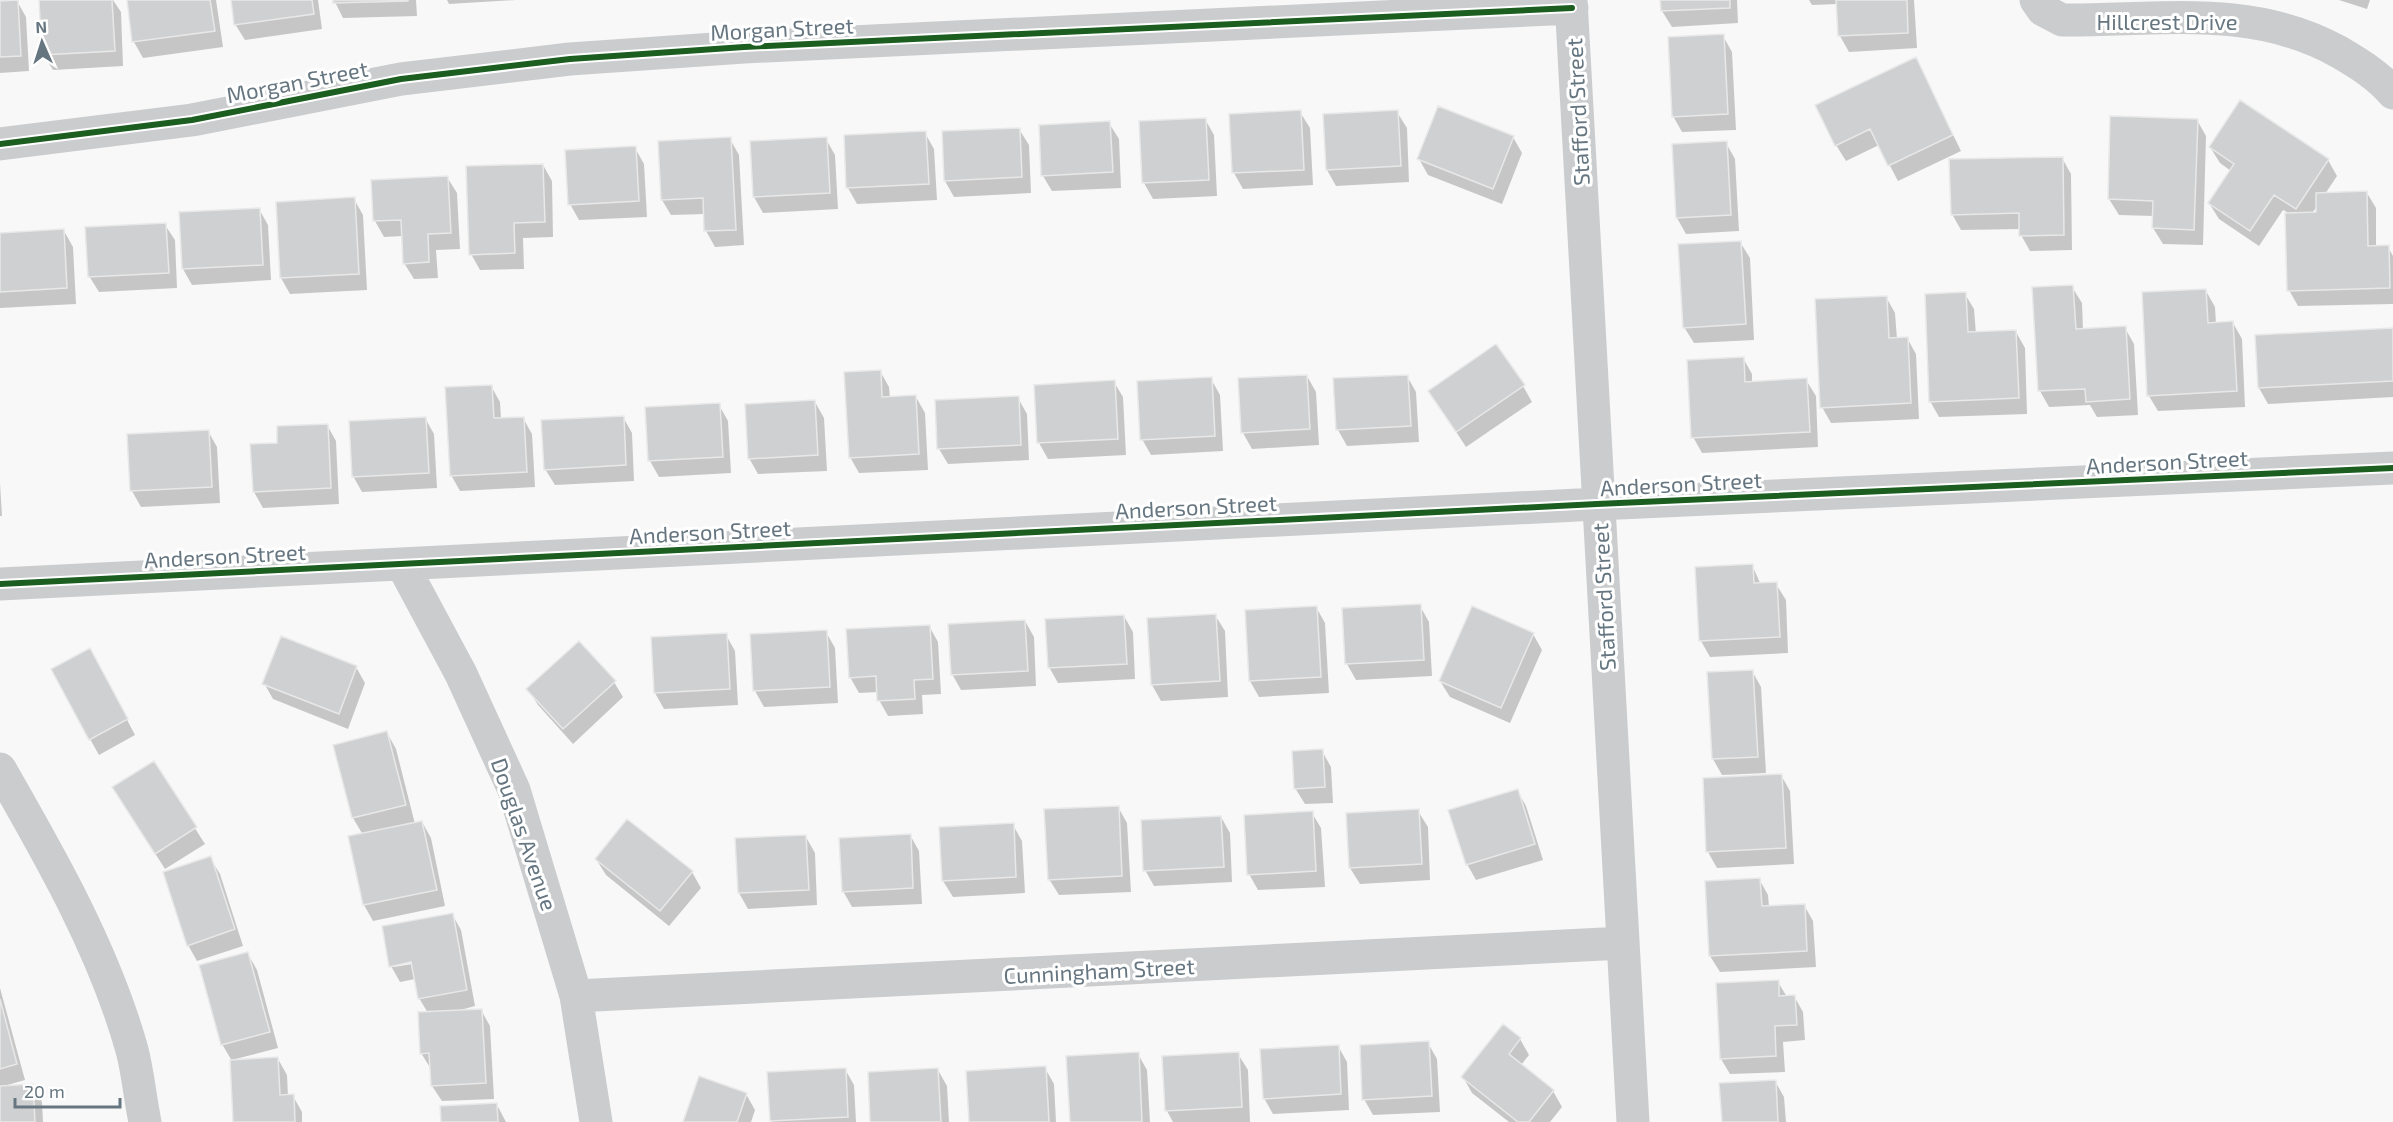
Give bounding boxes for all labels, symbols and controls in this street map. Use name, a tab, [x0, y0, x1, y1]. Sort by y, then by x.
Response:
street label: Hillcrest Drive	[2096, 8, 2238, 34]
street label: Morgan Street	[710, 11, 854, 45]
north arrow	[12, 12, 72, 72]
text: N	[35, 17, 47, 36]
street label: Stafford Street	[1560, 37, 1594, 187]
street label: Morgan Street	[224, 55, 370, 107]
street label: Anderson Street	[2085, 444, 2249, 478]
street label: Anderson Street	[1599, 466, 1763, 500]
street label: Anderson Street	[1114, 489, 1278, 523]
street label: Anderson Street	[628, 514, 792, 548]
street label: Stafford Street	[1586, 522, 1620, 672]
street label: Anderson Street	[143, 538, 307, 572]
street label: Douglas Avenue	[487, 754, 563, 914]
street label: Cunningham Street	[1003, 952, 1195, 988]
scale bar	[15, 1071, 120, 1109]
text: 20 m	[24, 1080, 65, 1102]

